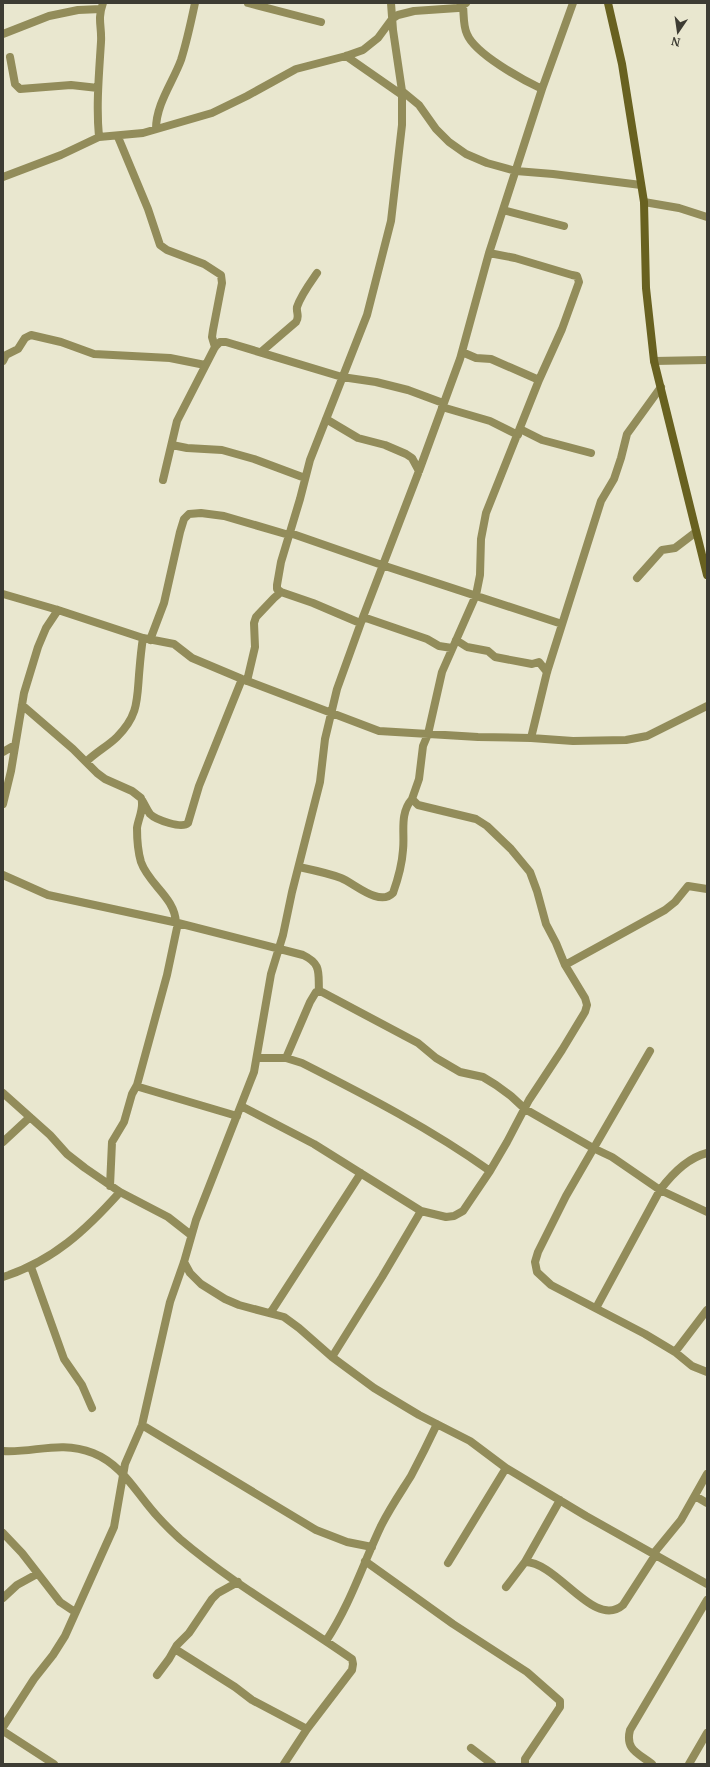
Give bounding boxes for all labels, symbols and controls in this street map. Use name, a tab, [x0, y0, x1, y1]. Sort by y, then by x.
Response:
north arrow	[658, 12, 698, 52]
text: N	[670, 34, 682, 50]

